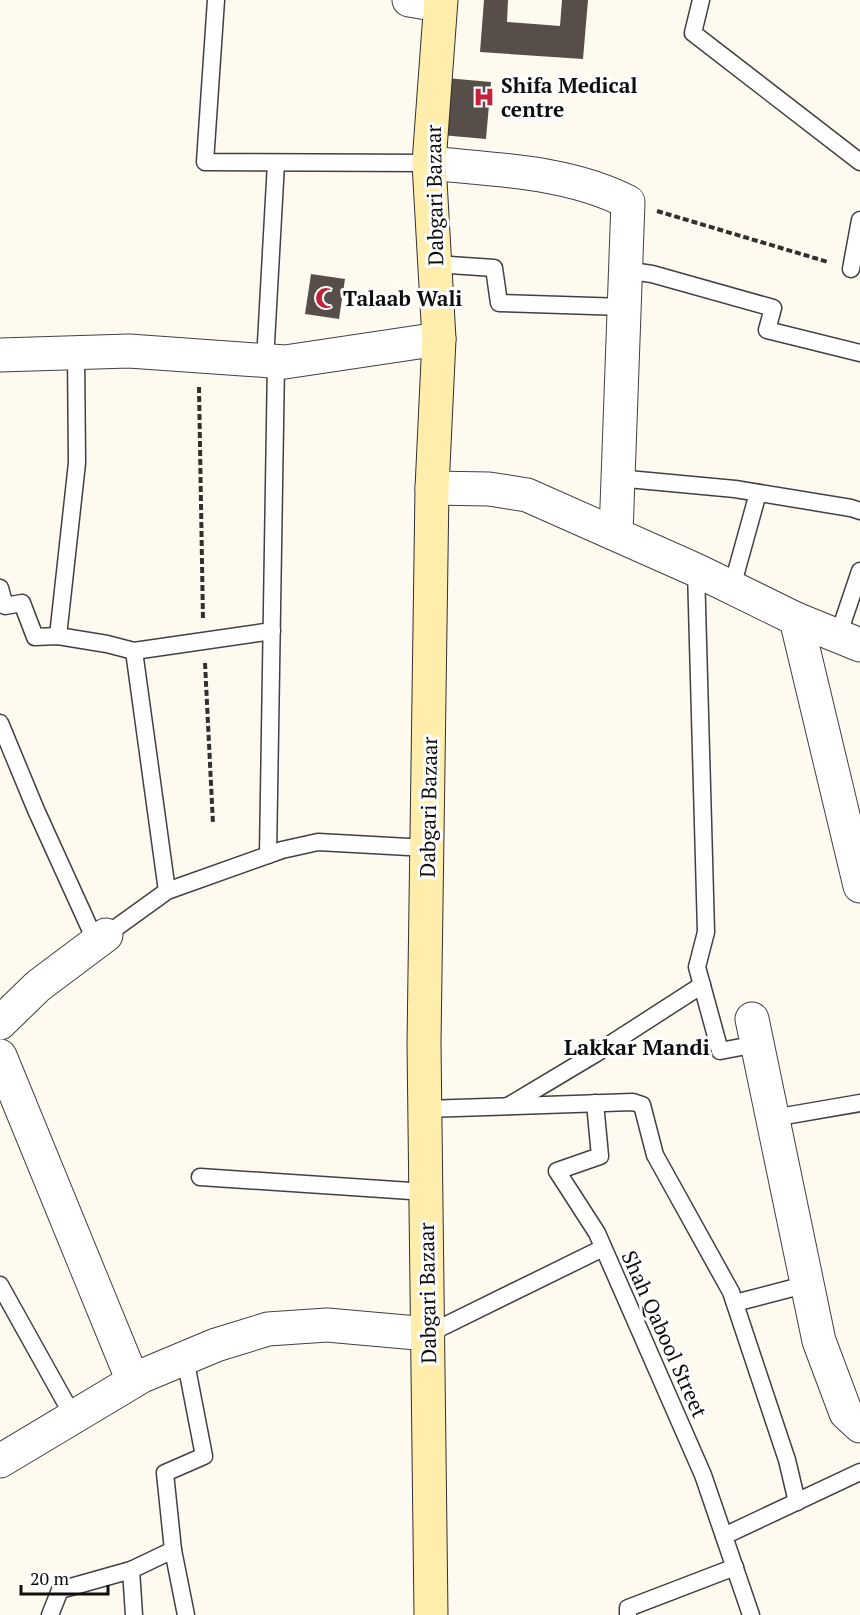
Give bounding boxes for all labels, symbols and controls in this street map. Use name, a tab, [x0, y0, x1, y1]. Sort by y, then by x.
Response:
place label: Shifa Medical centre	[501, 71, 637, 123]
hospital icon: Shifa Medical centre	[472, 85, 496, 109]
street label: Dabgari Bazaar	[419, 124, 449, 266]
place label: Talaab Wali	[343, 284, 462, 312]
mosque icon: Talaab Wali	[314, 286, 338, 310]
street label: Dabgari Bazaar	[413, 736, 443, 878]
district label: Lakkar Mandi	[564, 1032, 710, 1061]
street label: Dabgari Bazaar	[412, 1222, 442, 1364]
street label: Shah Qabool Street	[616, 1246, 714, 1422]
scale bar	[21, 1558, 108, 1596]
text: 20 m	[30, 1566, 70, 1590]

